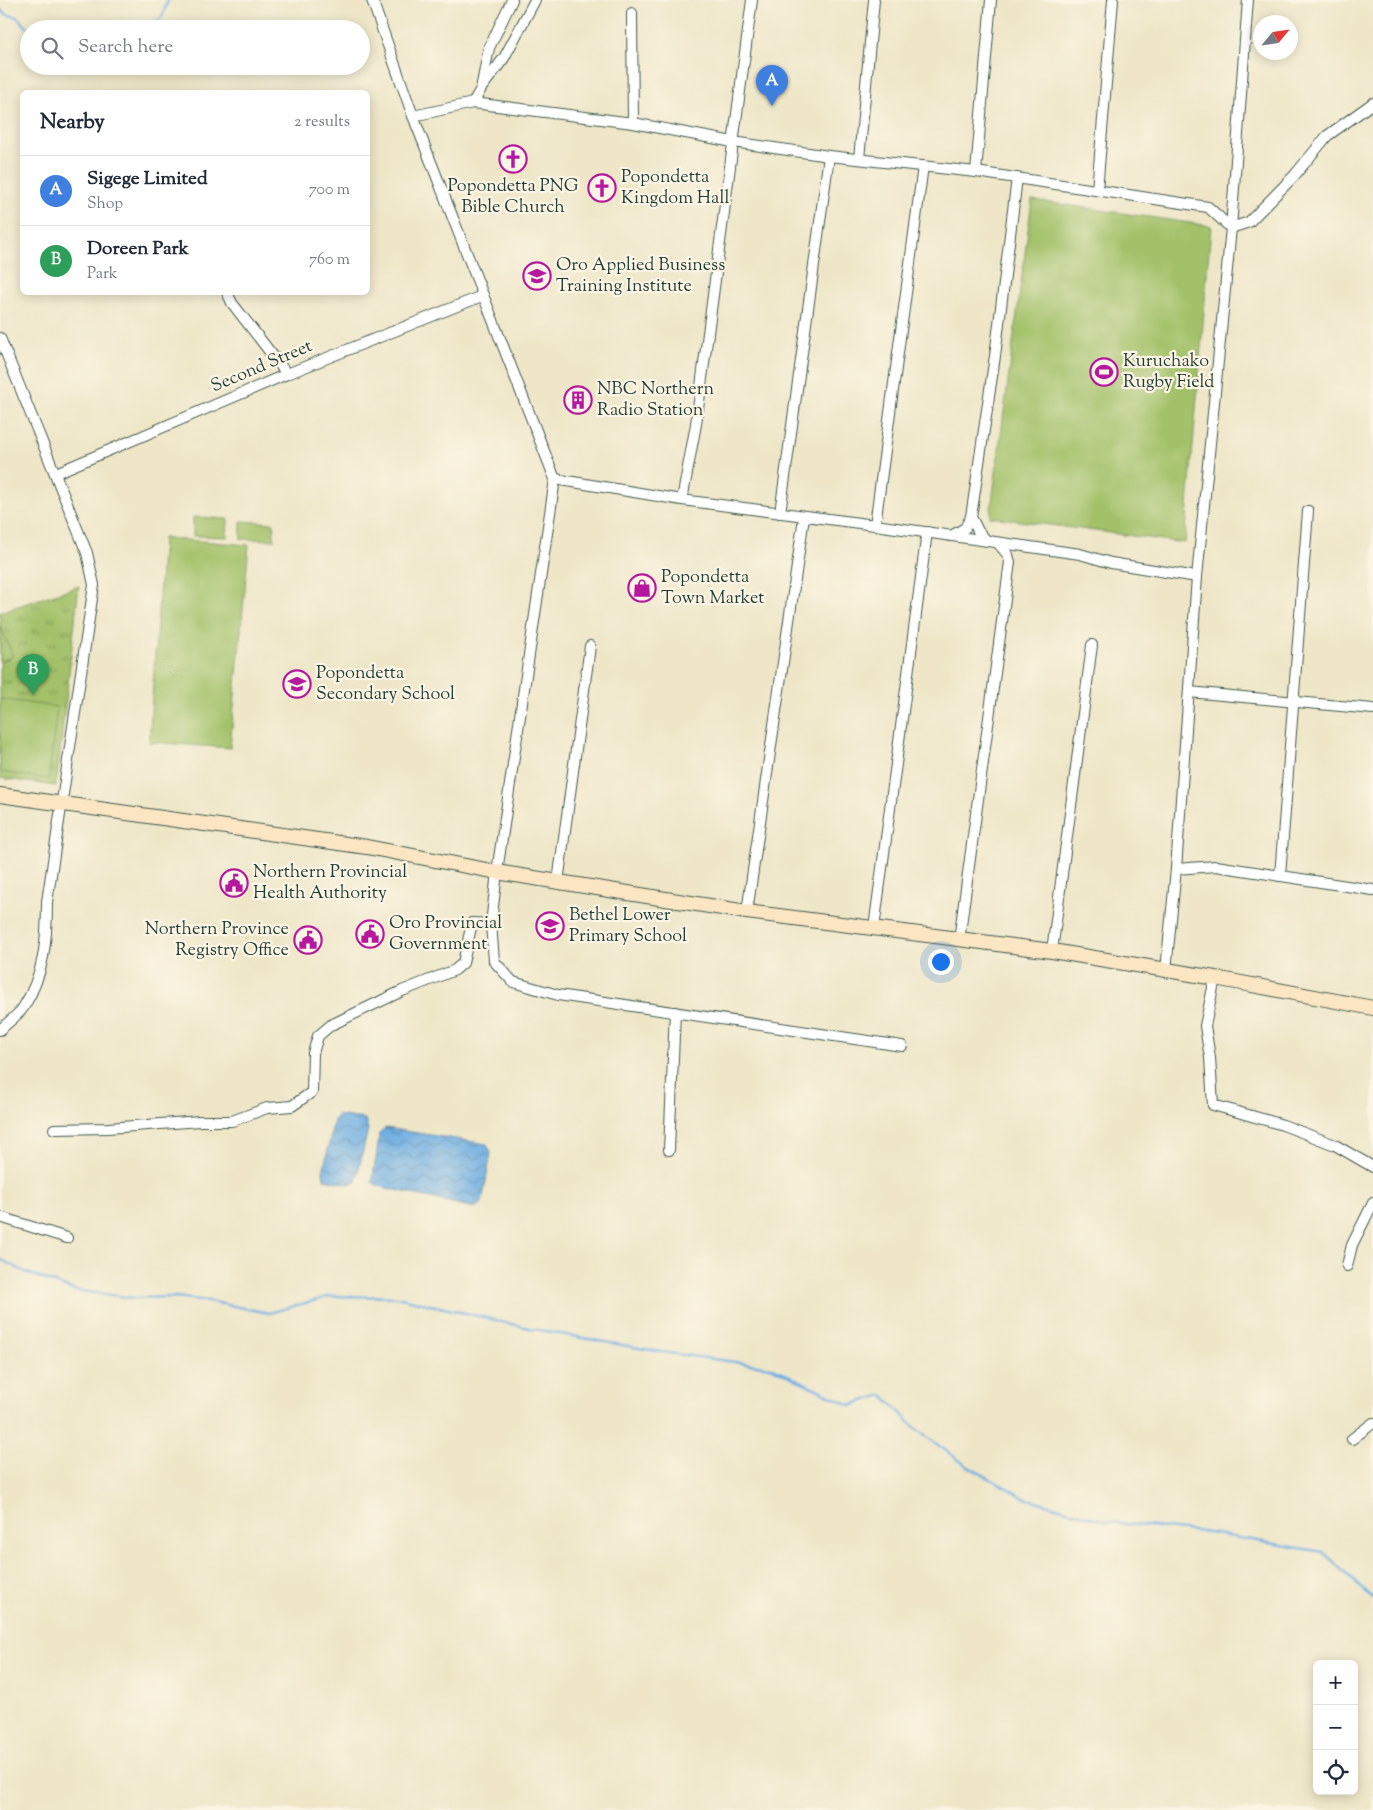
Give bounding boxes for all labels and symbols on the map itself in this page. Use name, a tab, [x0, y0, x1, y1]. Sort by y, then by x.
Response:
north arrow	[1253, 15, 1298, 60]
pin: A	[756, 65, 788, 106]
church icon: Popondetta PNG Bible Church	[498, 144, 528, 174]
place label: Popondetta Kingdom Hall	[621, 165, 729, 212]
church icon: Popondetta Kingdom Hall	[587, 173, 617, 203]
place label: Popondetta PNG Bible Church	[447, 174, 579, 221]
place label: Oro Applied Business Training Institute	[556, 253, 725, 300]
school or university icon: Oro Applied Business Training Institute	[522, 261, 552, 291]
street label: Second Street	[207, 334, 317, 400]
place label: Kuruchako Rugby Field	[1123, 349, 1215, 396]
sports icon: Kuruchako Rugby Field	[1089, 357, 1119, 387]
place label: NBC Northern Radio Station	[597, 377, 714, 424]
building icon: NBC Northern Radio Station	[563, 385, 593, 415]
place label: Popondetta Town Market	[661, 565, 765, 612]
shop icon: Popondetta Town Market	[627, 573, 657, 603]
pin: B	[17, 654, 49, 695]
place label: Popondetta Secondary School	[316, 661, 455, 708]
school or university icon: Popondetta Secondary School	[282, 669, 312, 699]
place label: Northern Provincial Health Authority	[253, 860, 407, 907]
public building icon: Northern Provincial Health Authority	[219, 868, 249, 898]
place label: Bethel Lower Primary School	[569, 903, 687, 950]
place label: Oro Provincial Government	[389, 911, 502, 958]
school or university icon: Bethel Lower Primary School	[535, 911, 565, 941]
place label: Northern Province Registry Office	[145, 917, 289, 964]
public building icon: Oro Provincial Government	[355, 919, 385, 949]
public building icon: Northern Province Registry Office	[293, 925, 323, 955]
your location	[928, 949, 954, 975]

